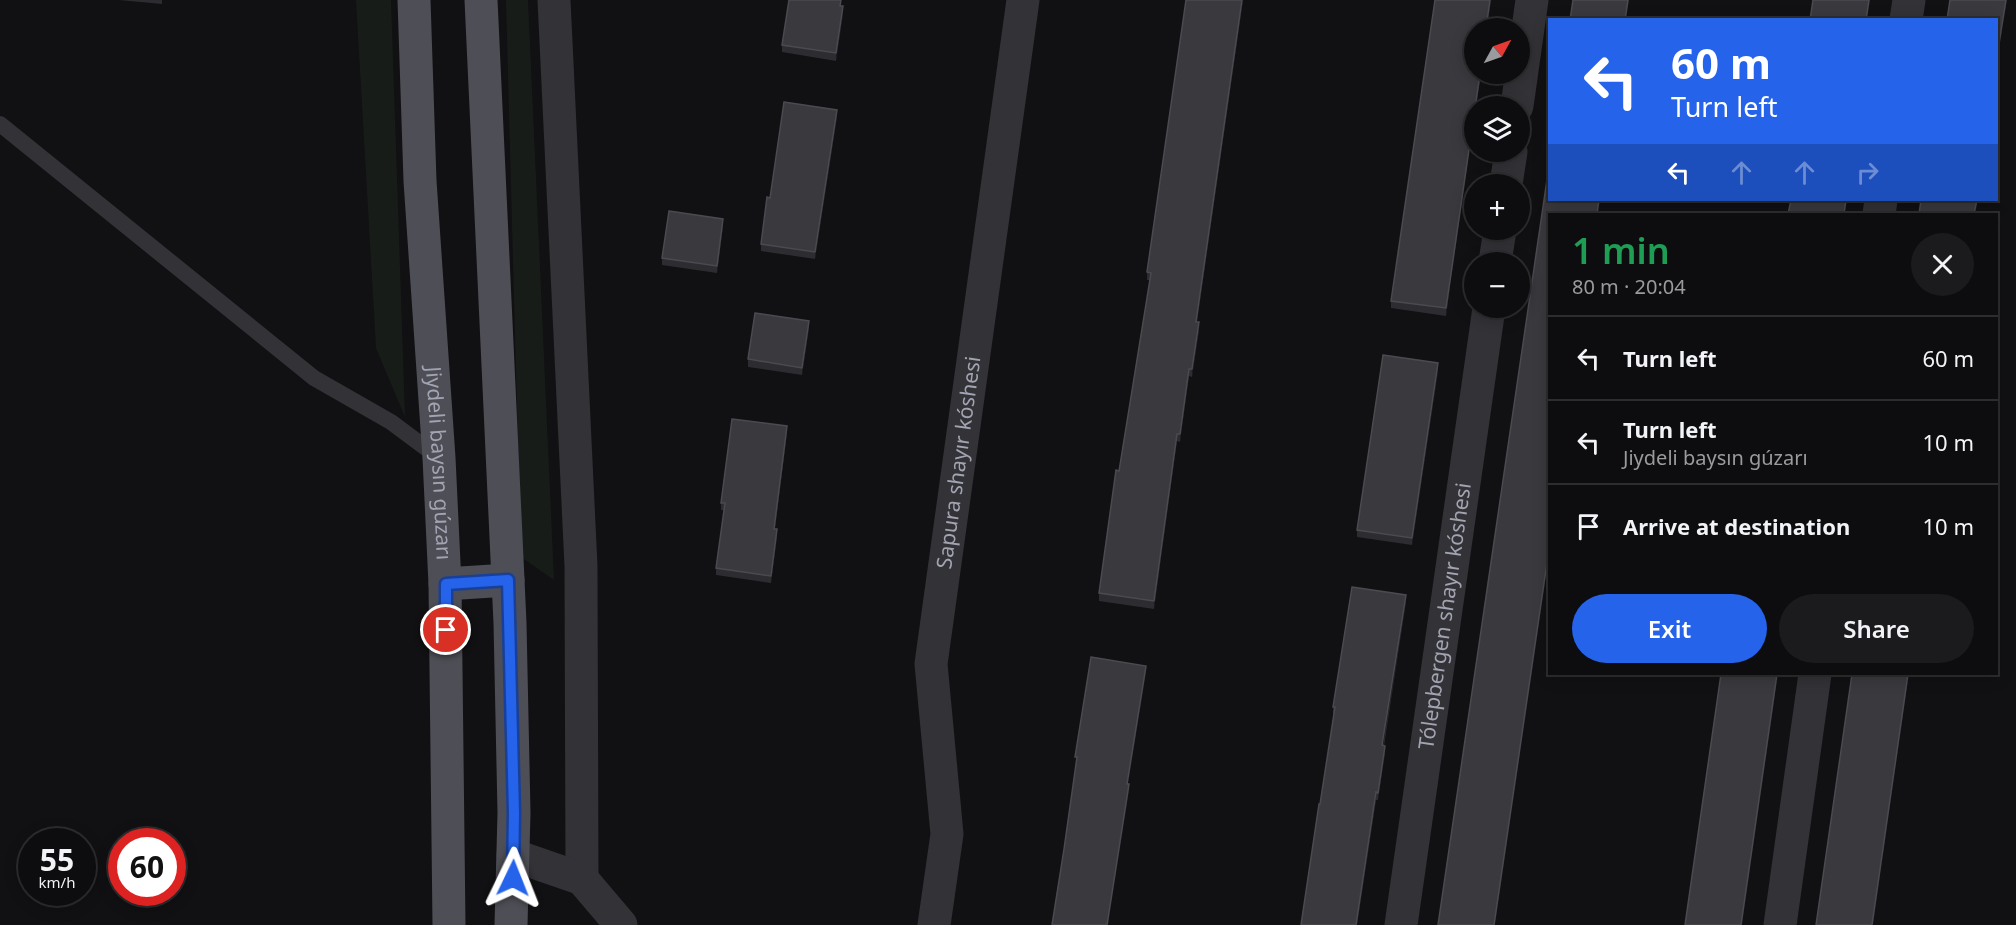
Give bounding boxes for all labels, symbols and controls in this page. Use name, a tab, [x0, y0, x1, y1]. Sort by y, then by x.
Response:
north arrow	[1464, 18, 1530, 84]
map controls	[1464, 18, 1530, 318]
text: 60 m	[1671, 34, 1771, 91]
icon: left	[1572, 42, 1650, 120]
text: Turn left	[1671, 88, 1777, 125]
button: layers	[1464, 96, 1530, 162]
icon: left	[1662, 156, 1695, 189]
icon: ahead	[1725, 156, 1758, 189]
icon: ahead	[1788, 156, 1821, 189]
icon: right	[1851, 156, 1884, 189]
button: +	[1464, 174, 1530, 240]
text: 1 min	[1572, 226, 1670, 275]
button: close	[1911, 233, 1974, 296]
button: −	[1464, 252, 1530, 318]
text: 80 m · 20:04	[1572, 273, 1686, 300]
icon: left	[1572, 342, 1605, 375]
text: Turn left	[1623, 343, 1717, 373]
text: 60 m	[1923, 343, 1974, 373]
street label: Sapura shayır kóshesi	[929, 354, 986, 570]
street label: Jiydeli baysın gúzarı	[420, 363, 459, 561]
text: Turn left	[1623, 414, 1717, 444]
icon: left	[1572, 426, 1605, 459]
text: 10 m	[1923, 427, 1974, 457]
text: Jiydeli baysın gúzarı	[1623, 444, 1808, 471]
street label: Tólepbergen shayır kóshesi	[1411, 481, 1477, 751]
icon: arrive	[1572, 510, 1605, 543]
text: Arrive at destination	[1623, 511, 1850, 541]
text: 10 m	[1923, 511, 1974, 541]
button: Exit	[1572, 594, 1767, 663]
button: Share	[1779, 594, 1974, 663]
pin	[420, 604, 471, 655]
icon: arrive	[429, 613, 462, 646]
speed limit sign: 60	[108, 828, 186, 906]
text: 55	[40, 839, 74, 880]
position arrow	[481, 846, 545, 910]
text: km/h	[39, 872, 75, 892]

